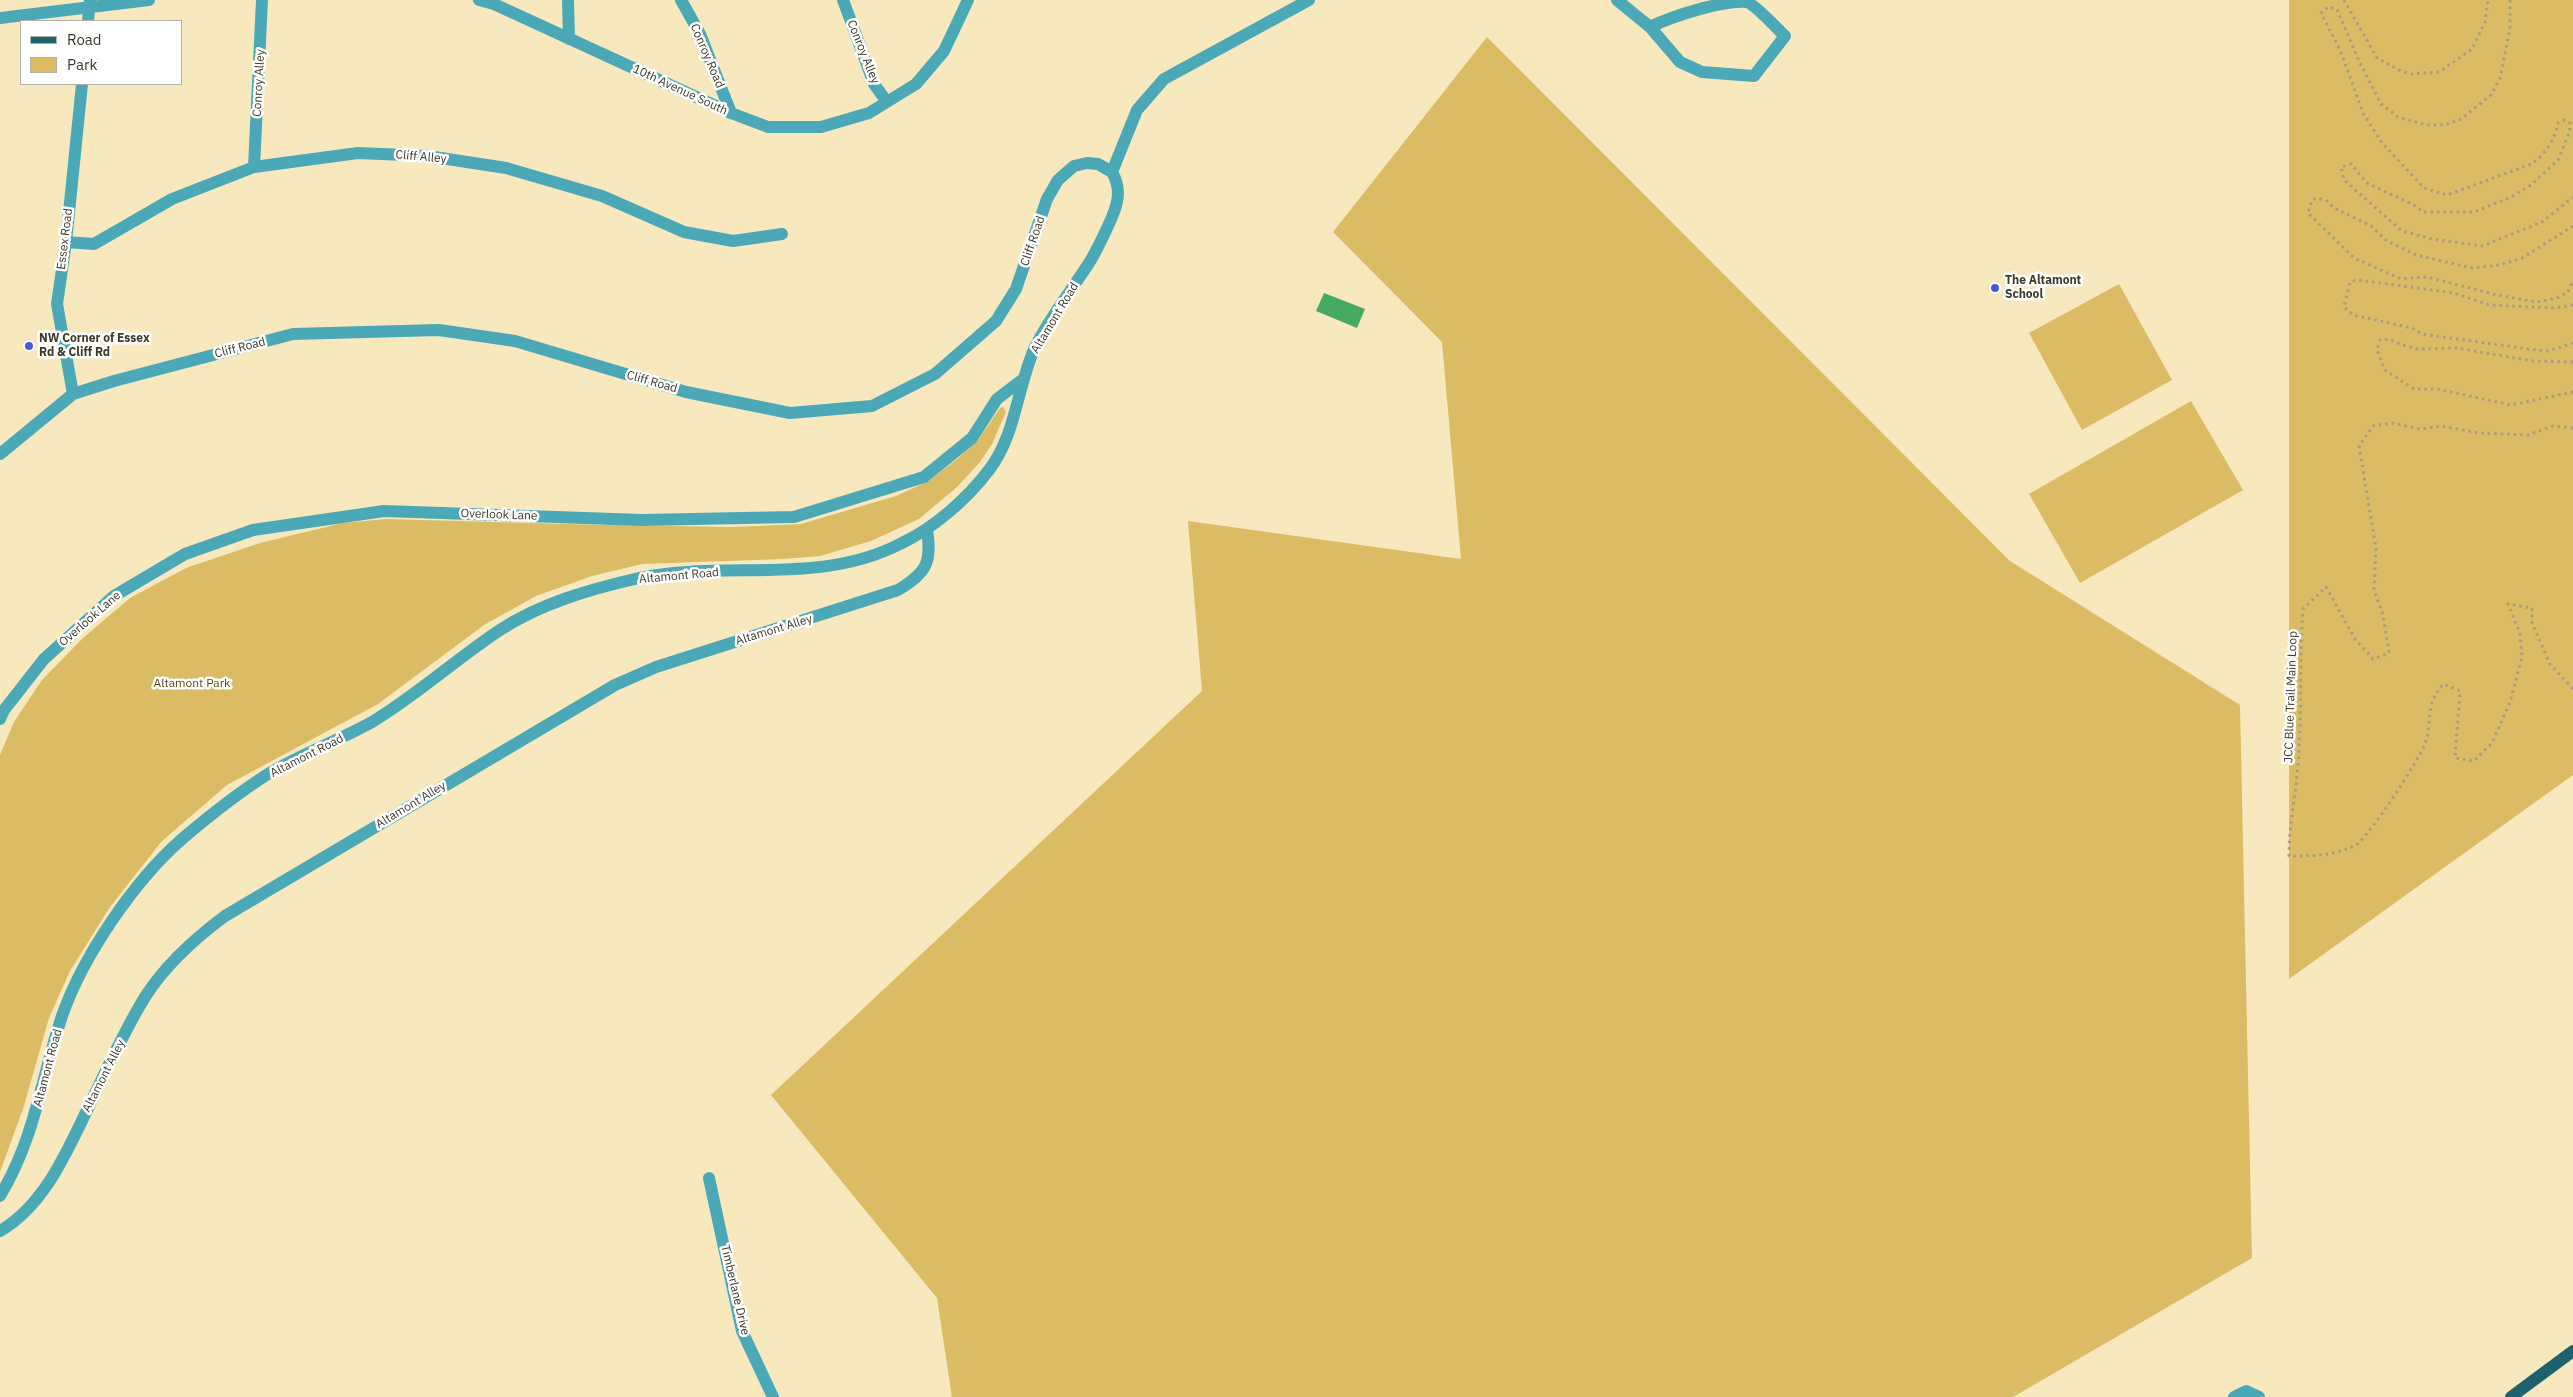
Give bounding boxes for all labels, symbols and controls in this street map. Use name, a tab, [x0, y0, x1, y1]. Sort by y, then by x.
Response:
street label: Conroy Alley	[844, 18, 882, 86]
legend	[20, 20, 182, 85]
street label: Conroy Road	[687, 22, 727, 90]
text: Road	[67, 30, 102, 49]
street label: Conroy Alley	[250, 49, 268, 117]
text: Park	[67, 55, 97, 74]
street label: 10th Avenue South	[630, 62, 730, 118]
street label: Cliff Alley	[395, 148, 447, 166]
street label: Essex Road	[54, 208, 76, 270]
street label: Cliff Road	[1018, 214, 1048, 268]
place label: The Altamont School	[2005, 274, 2081, 302]
street label: Altamont Road	[1028, 280, 1082, 356]
marker: The Altamont School	[1989, 282, 2001, 294]
place label: NW Corner of Essex Rd & Cliff Rd	[39, 332, 150, 360]
street label: Cliff Road	[213, 335, 267, 361]
marker: NW Corner of Essex Rd & Cliff Rd	[23, 340, 35, 352]
street label: Cliff Road	[625, 368, 679, 396]
street label: Overlook Lane	[460, 506, 538, 524]
street label: Altamont Road	[638, 565, 720, 587]
street label: Overlook Lane	[56, 588, 124, 650]
street label: Altamont Alley	[734, 612, 814, 648]
street label: JCC Blue Trail Main Loop	[2281, 631, 2301, 763]
park label: Altamont Park	[154, 677, 230, 691]
street label: Altamont Road	[268, 731, 346, 781]
street label: Altamont Alley	[373, 778, 449, 832]
street label: Altamont Road	[31, 1027, 65, 1109]
street label: Altamont Alley	[80, 1037, 128, 1115]
street label: Timberlane Drive	[718, 1244, 752, 1336]

